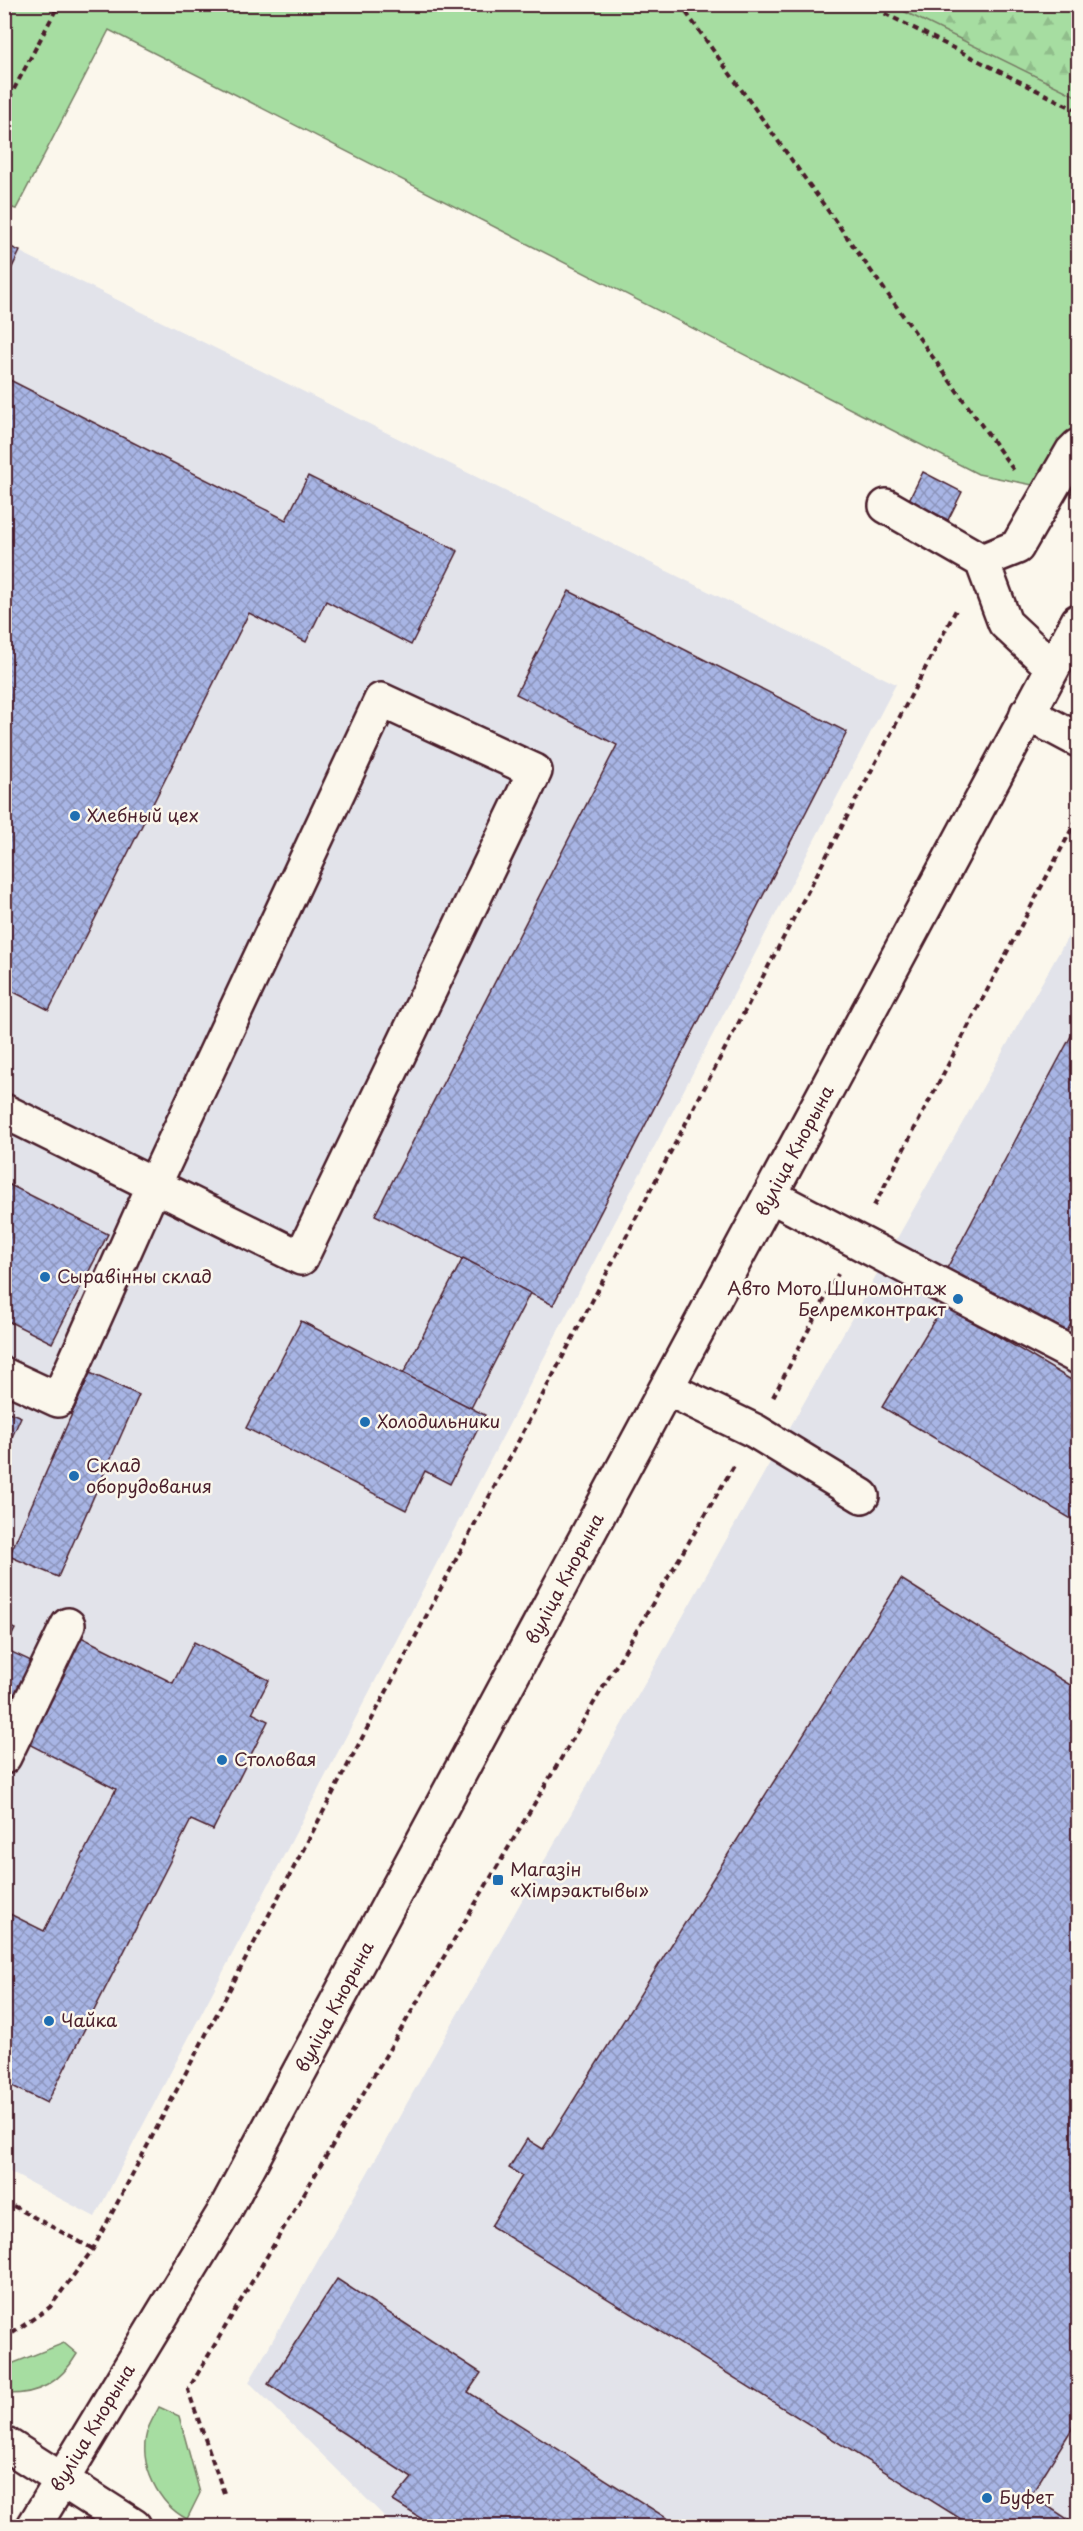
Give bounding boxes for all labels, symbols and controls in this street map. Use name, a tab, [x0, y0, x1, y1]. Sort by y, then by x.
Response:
place label: Хлебный цех	[87, 801, 199, 828]
marker: Хлебный цех	[68, 809, 82, 823]
street label: вуліца Кнорына	[748, 1079, 840, 1221]
place label: Сыравінны склад	[57, 1262, 212, 1289]
marker: Сыравінны склад	[38, 1270, 52, 1284]
place label: Авто Мото Шиномонтаж Белремконтракт	[727, 1274, 947, 1322]
marker: Авто Мото Шиномонтаж Белремконтракт	[951, 1292, 965, 1306]
place label: Холодильники	[377, 1407, 500, 1434]
marker: Холодильники	[358, 1415, 372, 1429]
place label: Склад оборудования	[86, 1451, 212, 1499]
marker: Склад оборудования	[67, 1469, 81, 1483]
street label: вуліца Кнорына	[518, 1507, 610, 1649]
place label: Столовая	[234, 1745, 317, 1772]
marker: Столовая	[215, 1753, 229, 1767]
place label: Магазін «Хімрэактывы»	[510, 1855, 649, 1903]
marker: Магазін «Хімрэактывы»	[491, 1873, 505, 1887]
street label: вуліца Кнорына	[288, 1935, 380, 2077]
place label: Чайка	[61, 2006, 118, 2033]
marker: Чайка	[42, 2014, 56, 2028]
street label: вуліца Кнорына	[43, 2358, 141, 2496]
place label: Буфет	[999, 2483, 1054, 2510]
marker: Буфет	[980, 2491, 994, 2505]

